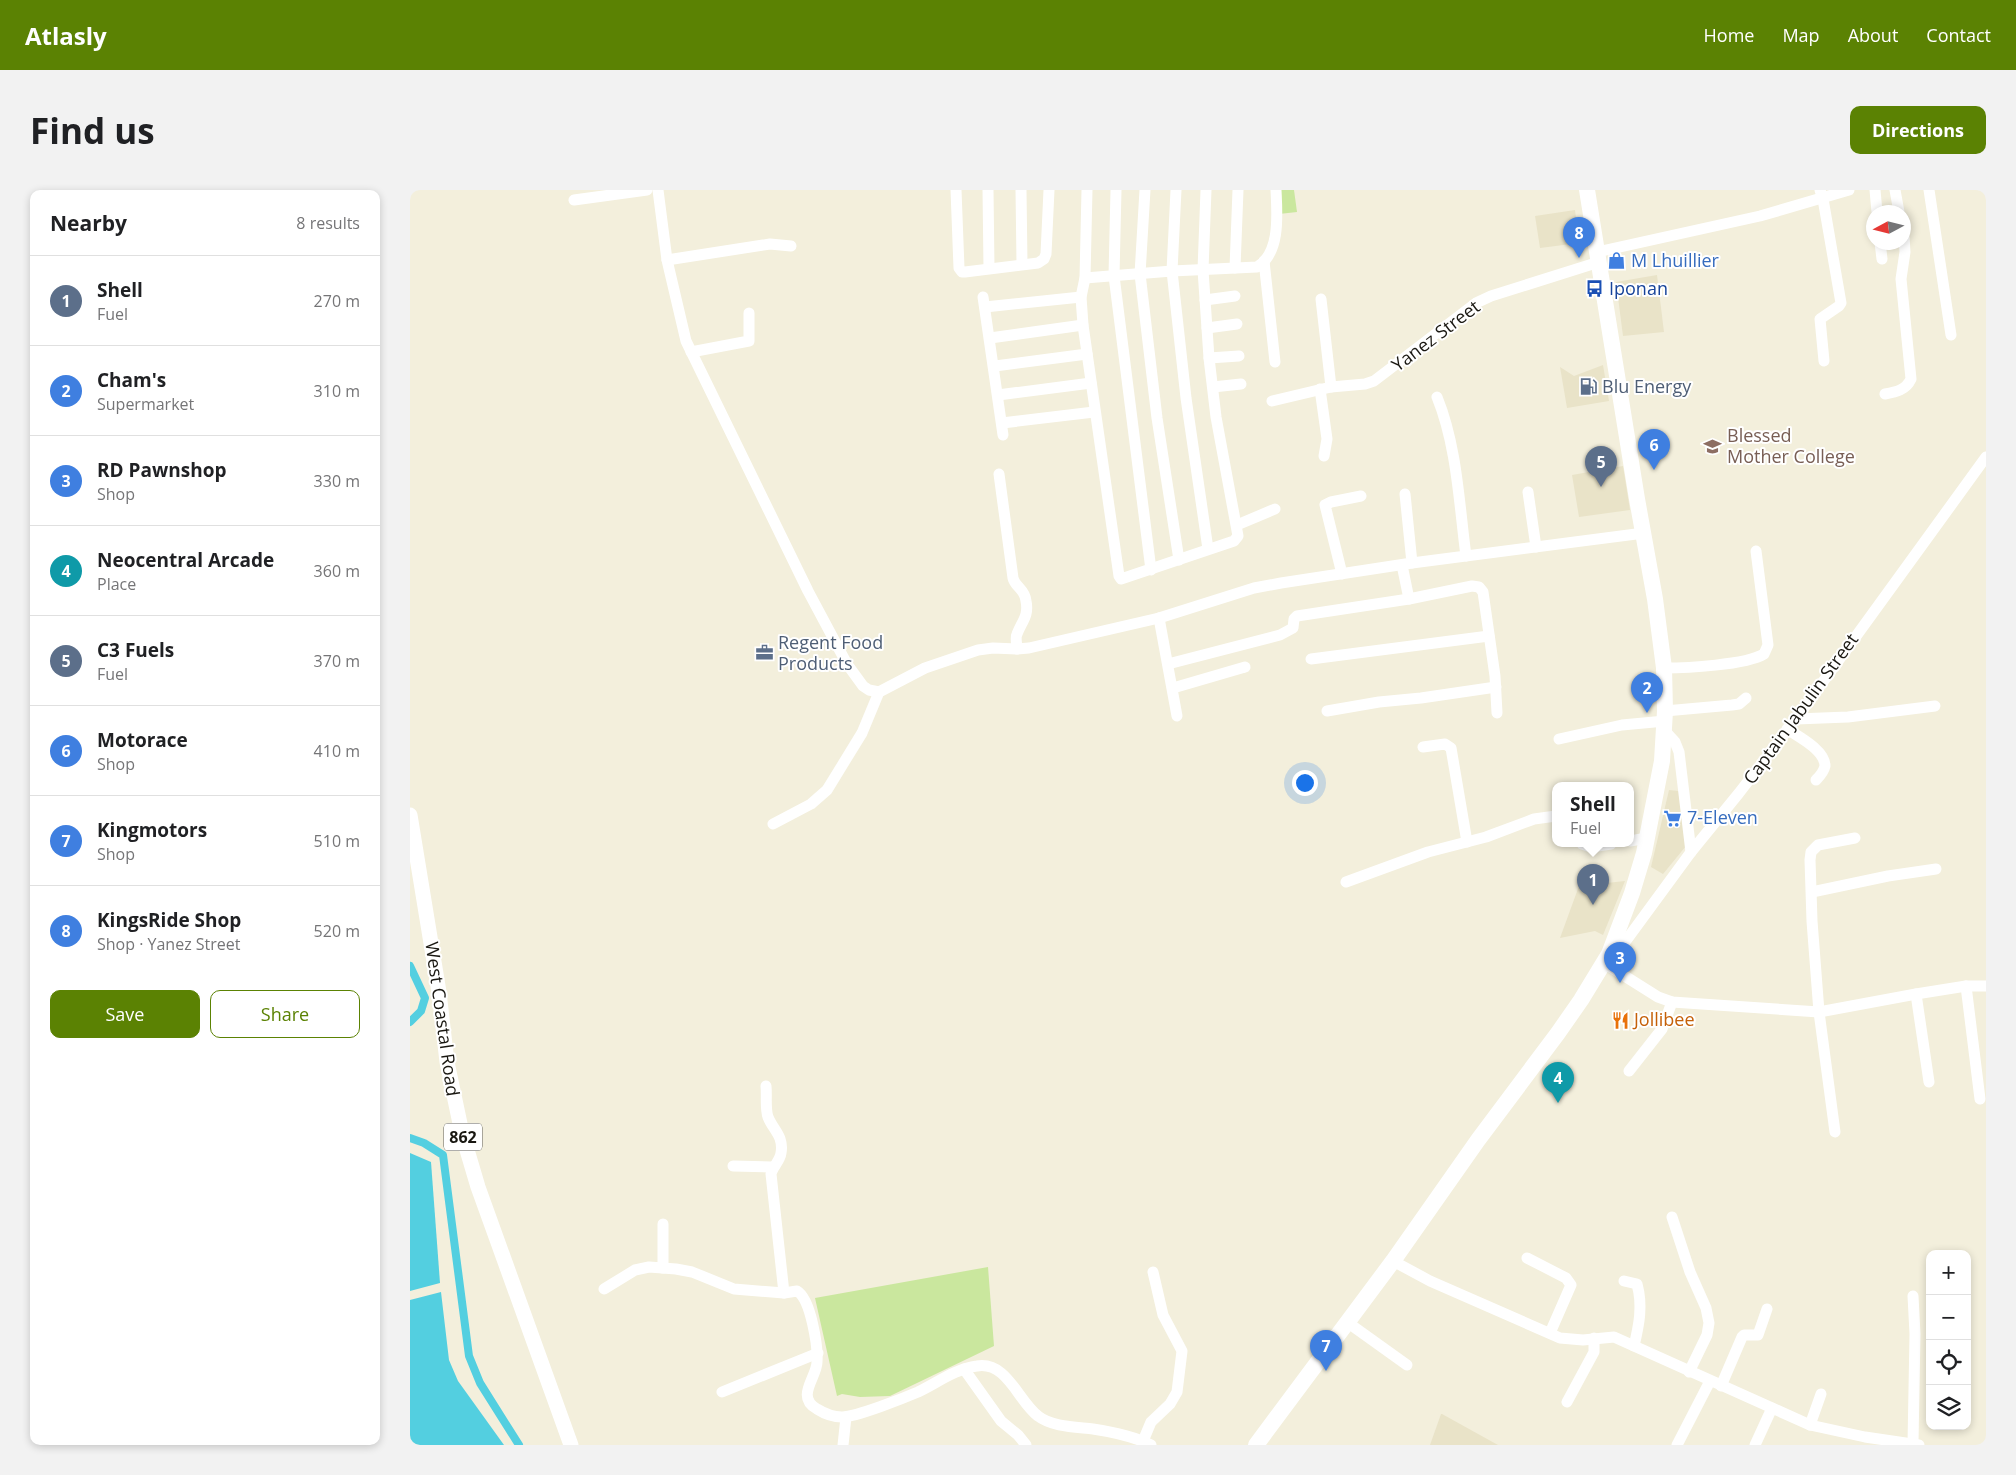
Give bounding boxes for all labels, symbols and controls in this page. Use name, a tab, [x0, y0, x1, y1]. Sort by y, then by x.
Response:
text: Atlasly	[25, 19, 107, 52]
text: Home	[1704, 23, 1754, 47]
text: Map	[1782, 23, 1820, 47]
text: About	[1848, 23, 1898, 47]
text: Contact	[1926, 23, 1991, 47]
button: Directions	[1850, 106, 1986, 154]
text: Find us	[30, 107, 155, 154]
north arrow	[1866, 205, 1911, 250]
text: Nearby	[50, 209, 127, 237]
text: 8 results	[296, 212, 360, 234]
pin: 8	[1563, 217, 1595, 258]
place label: M Lhuillier	[1631, 248, 1720, 272]
shop icon: M Lhuillier	[1607, 251, 1627, 271]
place label: Iponan	[1609, 276, 1668, 300]
text: Shell	[97, 277, 143, 303]
bus stop icon: Iponan	[1585, 279, 1605, 299]
text: 1	[61, 290, 71, 312]
text: 270 m	[314, 290, 360, 312]
street label: Yanez Street	[1386, 294, 1484, 376]
text: Fuel	[97, 303, 128, 325]
text: Cham's	[97, 367, 166, 393]
place label: Blu Energy	[1602, 374, 1692, 398]
fuel station icon: Blu Energy	[1578, 377, 1598, 397]
text: 2	[61, 380, 71, 402]
text: 310 m	[314, 380, 360, 402]
text: Supermarket	[97, 393, 194, 415]
place label: Blessed Mother College	[1727, 423, 1855, 468]
pin: 6	[1638, 429, 1670, 470]
school or university icon: Blessed Mother College	[1703, 436, 1723, 456]
pin: 5	[1585, 446, 1617, 487]
text: RD Pawnshop	[97, 457, 226, 483]
text: 3	[61, 470, 71, 492]
text: 330 m	[314, 470, 360, 492]
text: Shop	[97, 483, 135, 505]
text: Neocentral Arcade	[97, 547, 274, 573]
text: 4	[61, 560, 71, 582]
text: 360 m	[314, 560, 360, 582]
text: Place	[97, 573, 136, 595]
street label: Captain Jabulin Street	[1737, 628, 1863, 789]
place label: Regent Food Products	[778, 630, 883, 675]
text: C3 Fuels	[97, 637, 174, 663]
office icon: Regent Food Products	[754, 643, 774, 663]
text: 5	[61, 650, 71, 672]
text: 370 m	[314, 650, 360, 672]
text: Fuel	[97, 663, 128, 685]
pin: 2	[1631, 672, 1663, 713]
text: Motorace	[97, 727, 188, 753]
text: 6	[61, 740, 71, 762]
text: 410 m	[314, 740, 360, 762]
text: Shop	[97, 753, 135, 775]
your location	[1292, 770, 1318, 796]
popup	[1552, 782, 1634, 847]
text: Shell	[1570, 791, 1616, 817]
place label: 7-Eleven	[1687, 805, 1758, 829]
supermarket icon: 7-Eleven	[1663, 808, 1683, 828]
text: Kingmotors	[97, 817, 207, 843]
text: Fuel	[1570, 817, 1601, 839]
text: 7	[61, 830, 71, 852]
text: 510 m	[314, 830, 360, 852]
text: Shop	[97, 843, 135, 865]
pin: 1	[1577, 864, 1609, 905]
text: KingsRide Shop	[97, 907, 241, 933]
text: 8	[61, 920, 71, 942]
text: 520 m	[314, 920, 360, 942]
text: Shop · Yanez Street	[97, 933, 241, 955]
street label: West Coastal Road	[420, 940, 466, 1098]
pin: 3	[1604, 942, 1636, 983]
button: Save	[50, 990, 200, 1038]
button: Share	[210, 990, 360, 1038]
place label: Jollibee	[1632, 1007, 1695, 1031]
restaurant icon: Jollibee	[1610, 1010, 1630, 1030]
pin: 4	[1542, 1062, 1574, 1103]
road number: 862	[444, 1124, 482, 1150]
map controls	[1926, 1250, 1971, 1430]
button: +	[1926, 1250, 1971, 1295]
button: −	[1926, 1295, 1971, 1340]
pin: 7	[1310, 1330, 1342, 1371]
button: locate	[1926, 1340, 1971, 1385]
button: layers	[1926, 1385, 1971, 1430]

